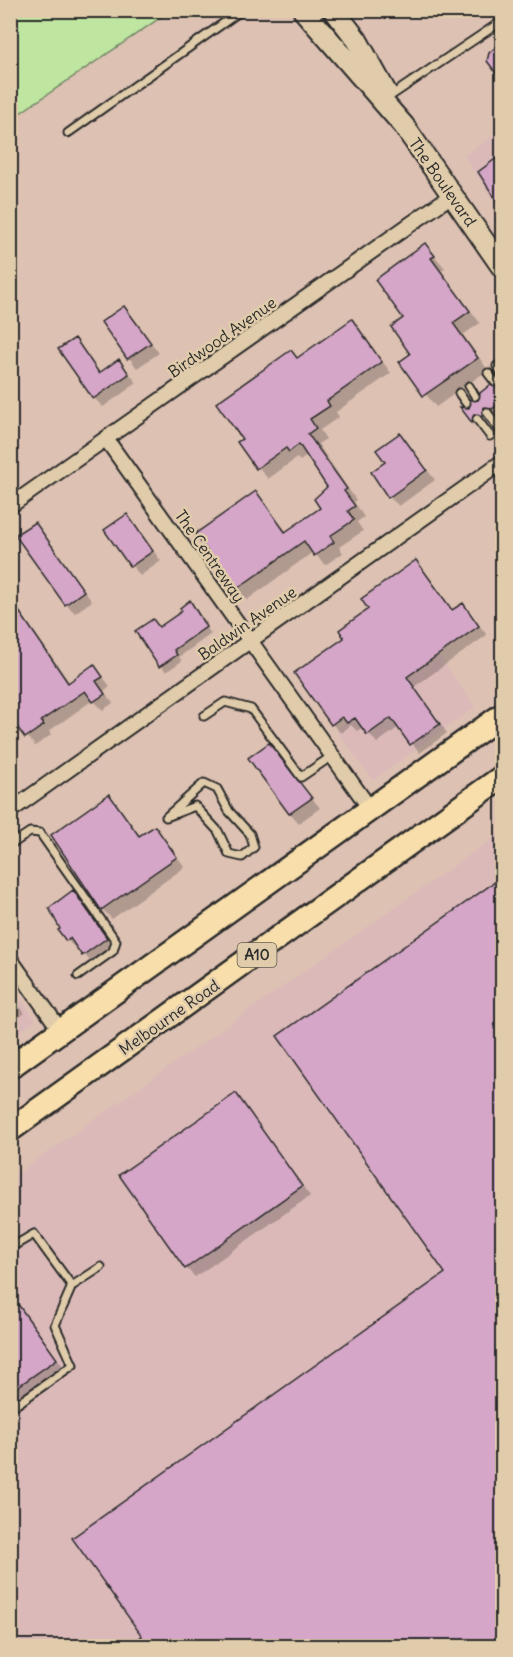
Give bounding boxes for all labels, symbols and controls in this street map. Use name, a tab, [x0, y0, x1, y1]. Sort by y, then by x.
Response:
street label: The Boulevard	[405, 134, 481, 230]
street label: Birdwood Avenue	[164, 292, 280, 382]
street label: The Centreway	[171, 506, 249, 606]
street label: Baldwin Avenue	[194, 582, 300, 664]
road number: A10	[238, 943, 276, 967]
street label: Melbourne Road	[115, 975, 223, 1059]

